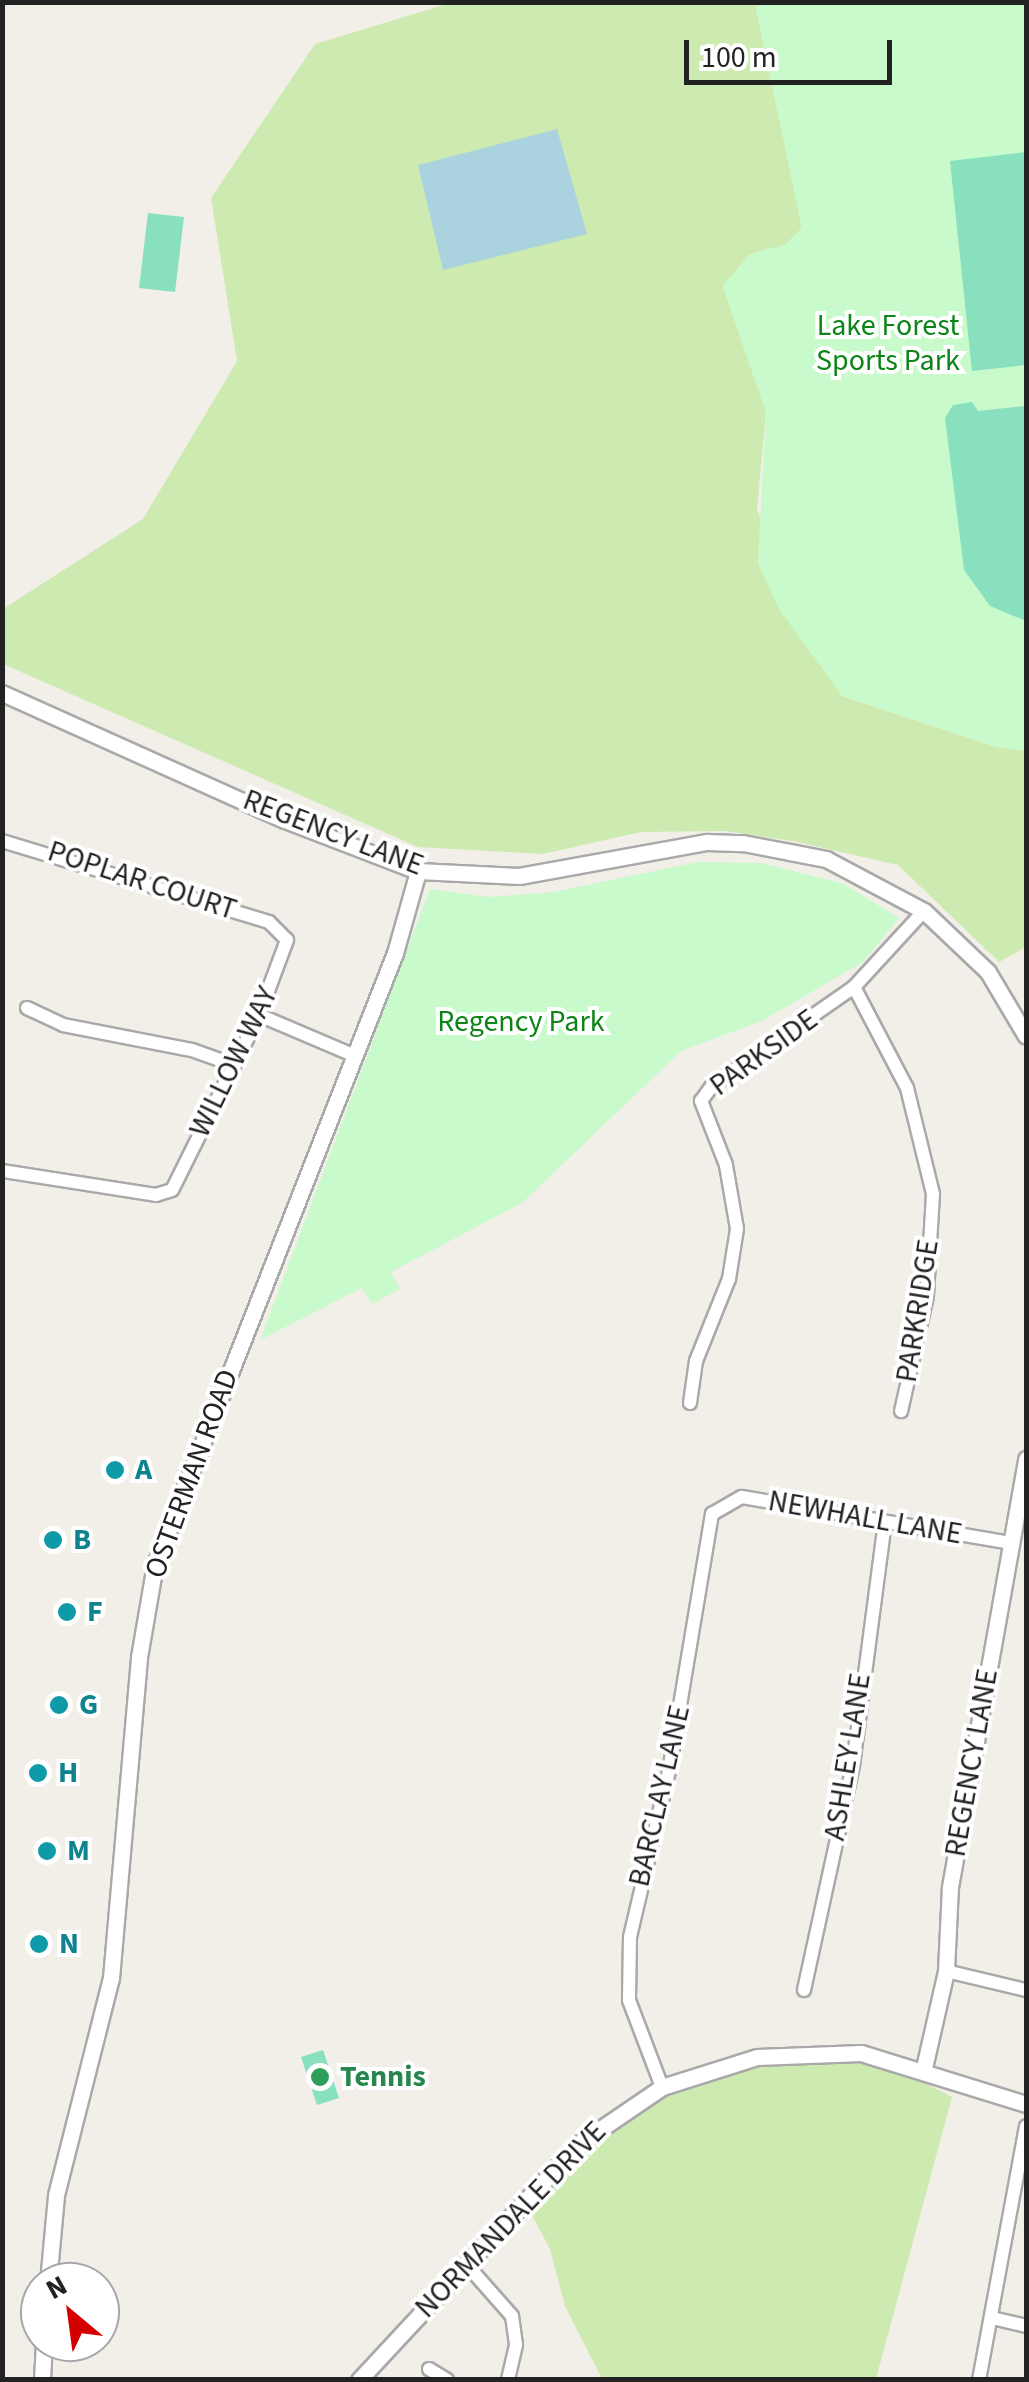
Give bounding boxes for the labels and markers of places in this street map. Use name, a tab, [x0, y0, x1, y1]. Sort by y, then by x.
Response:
place label: A	[135, 1452, 152, 1488]
marker: A	[104, 1459, 126, 1481]
place label: B	[73, 1522, 91, 1558]
marker: B	[42, 1529, 64, 1551]
place label: F	[87, 1594, 103, 1630]
marker: F	[56, 1601, 78, 1623]
place label: G	[79, 1687, 98, 1723]
marker: G	[48, 1694, 70, 1716]
place label: H	[58, 1755, 78, 1791]
marker: H	[27, 1762, 49, 1784]
place label: M	[67, 1833, 90, 1869]
marker: M	[36, 1840, 58, 1862]
place label: N	[59, 1926, 79, 1962]
marker: N	[28, 1933, 50, 1955]
place label: Tennis	[340, 2059, 426, 2095]
marker: Tennis	[309, 2066, 331, 2088]

